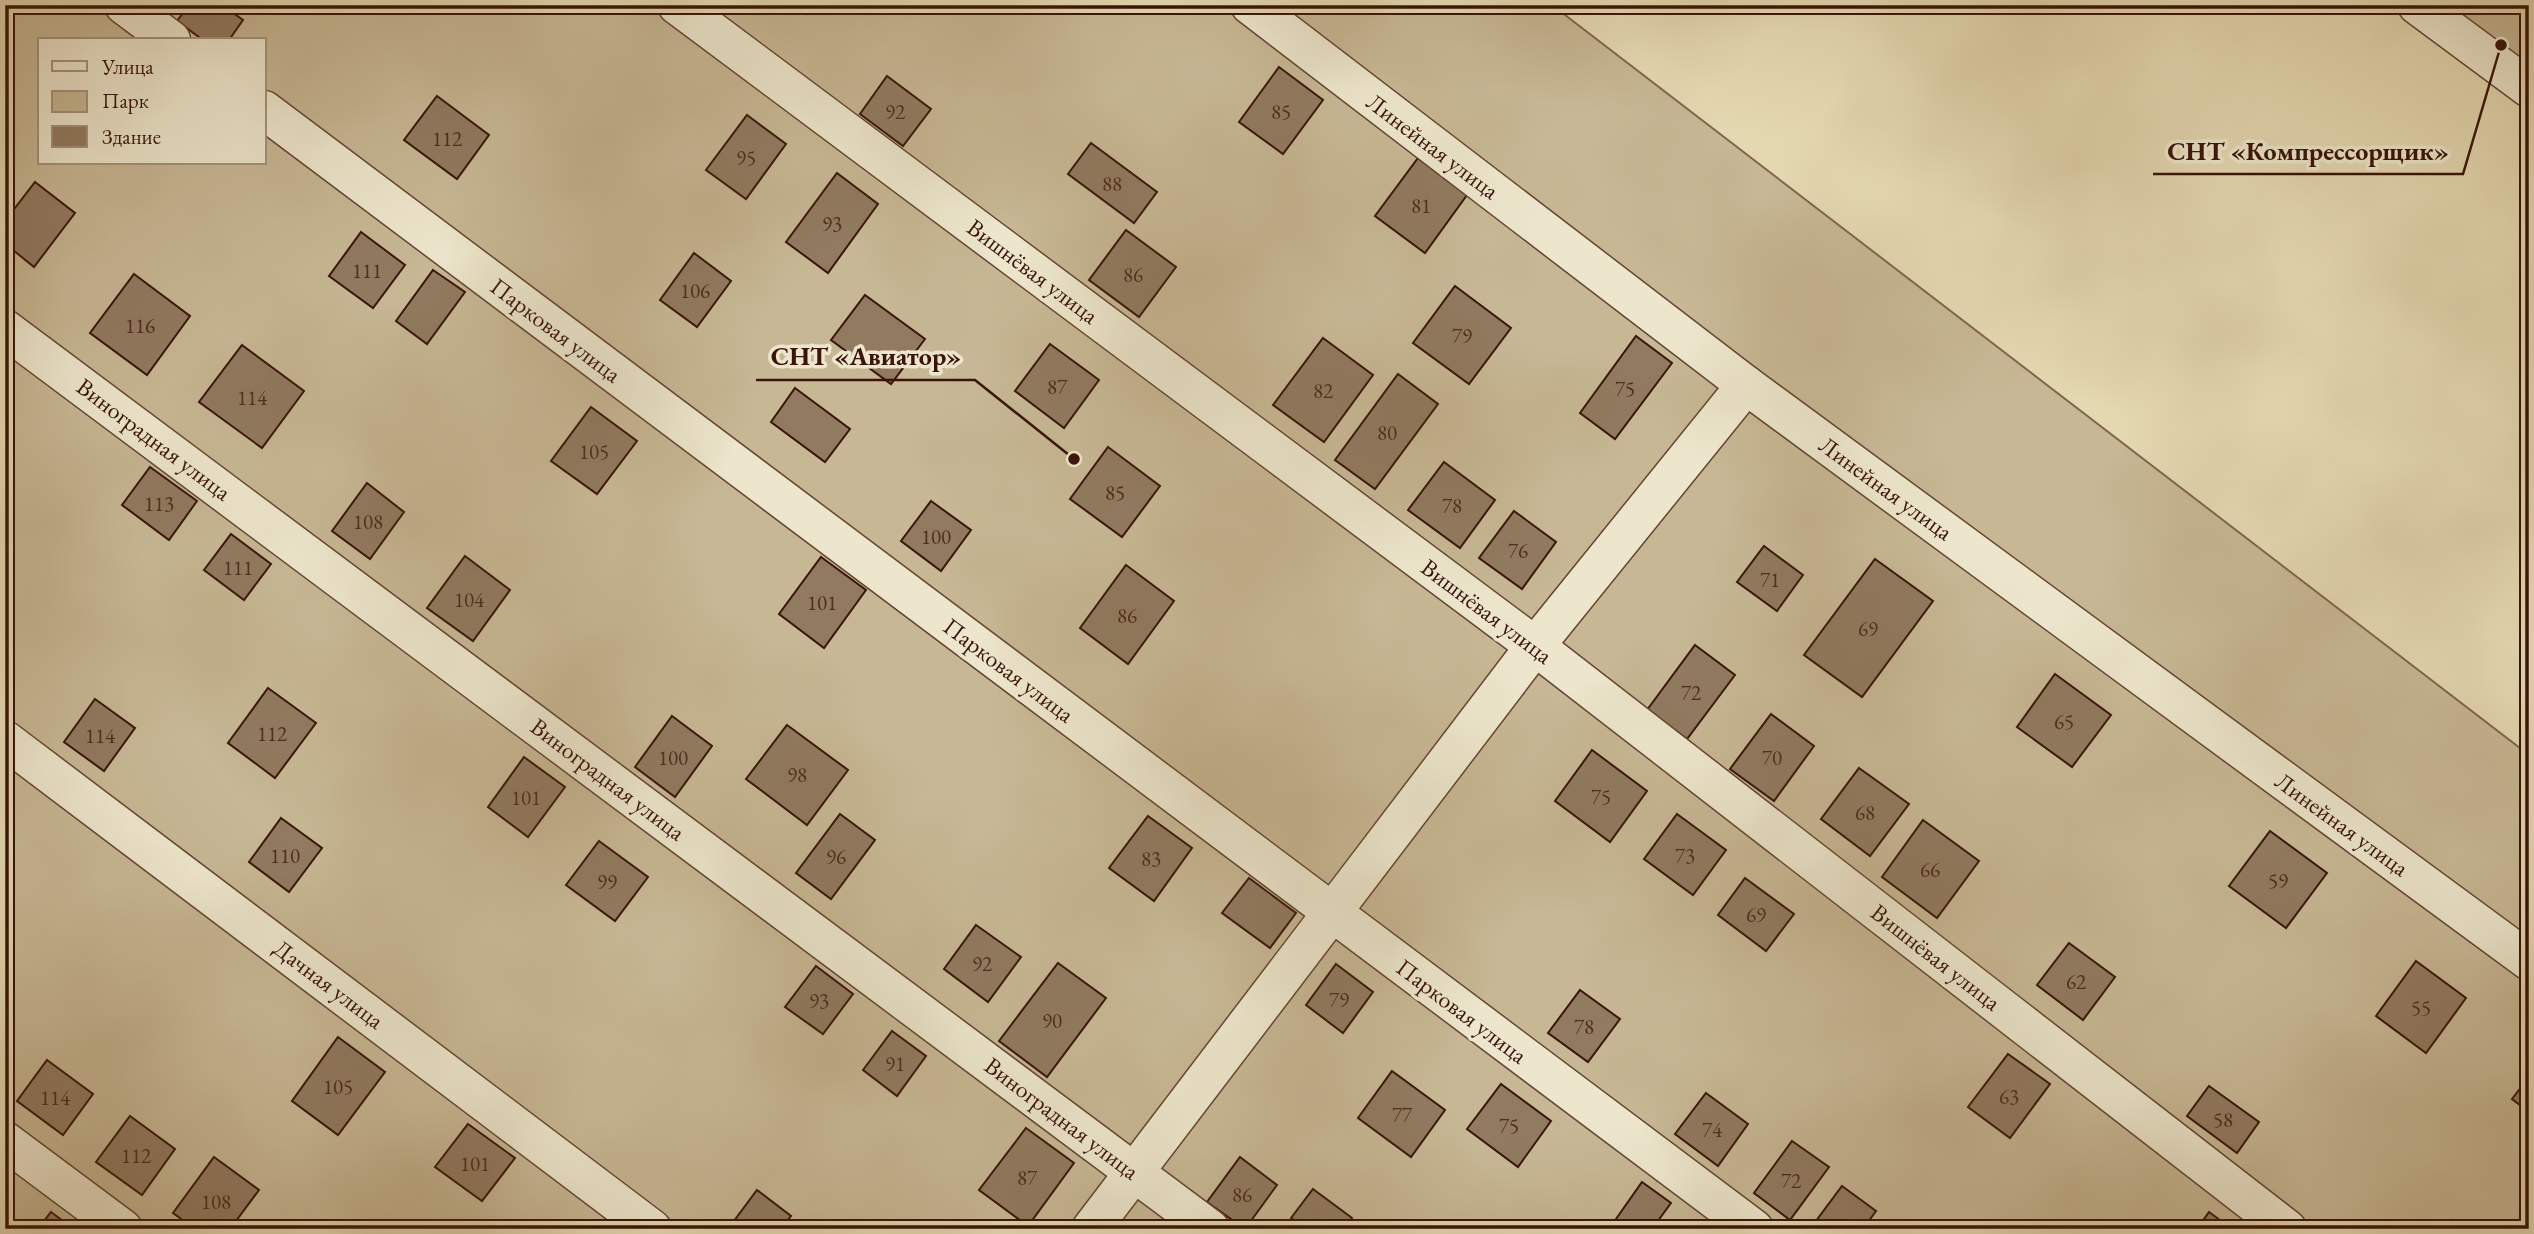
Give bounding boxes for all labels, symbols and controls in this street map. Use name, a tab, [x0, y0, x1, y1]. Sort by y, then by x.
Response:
legend	[38, 38, 266, 164]
text: Улица	[101, 53, 154, 80]
street label: Линейная улица	[1361, 86, 1506, 206]
text: Парк	[102, 87, 149, 114]
house number: 92	[885, 98, 905, 125]
house number: 85	[1271, 98, 1291, 125]
text: Здание	[102, 123, 161, 150]
house number: 112	[432, 125, 462, 152]
callout: СНТ «Компрессорщик»	[2153, 127, 2463, 174]
text: СНТ «Компрессорщик»	[2167, 134, 2449, 168]
house number: 95	[736, 144, 756, 171]
house number: 88	[1102, 170, 1122, 197]
house number: 81	[1411, 192, 1431, 219]
house number: 93	[822, 210, 842, 237]
street label: Вишнёвая улица	[961, 212, 1105, 331]
house number: 111	[352, 257, 382, 284]
house number: 86	[1123, 261, 1143, 288]
street label: Парковая улица	[484, 271, 628, 390]
house number: 106	[680, 277, 710, 304]
house number: 116	[125, 312, 155, 339]
house number: 79	[1452, 322, 1472, 349]
callout: СНТ «Авиатор»	[756, 333, 975, 380]
text: СНТ «Авиатор»	[771, 339, 961, 373]
street label: Виноградная улица	[70, 371, 238, 508]
house number: 87	[1047, 373, 1068, 400]
house number: 75	[1615, 375, 1635, 402]
house number: 82	[1313, 377, 1333, 404]
house number: 114	[237, 384, 268, 411]
house number: 80	[1377, 419, 1397, 446]
street label: Линейная улица	[1813, 429, 1959, 547]
house number: 105	[579, 438, 609, 465]
house number: 85	[1105, 479, 1125, 506]
house number: 113	[144, 490, 174, 517]
house number: 78	[1442, 492, 1462, 519]
house number: 108	[353, 508, 383, 535]
house number: 100	[921, 523, 951, 550]
house number: 76	[1508, 537, 1528, 564]
street label: Вишнёвая улица	[1415, 552, 1559, 671]
house number: 111	[223, 554, 253, 581]
house number: 71	[1760, 566, 1780, 593]
house number: 104	[454, 586, 485, 613]
house number: 101	[807, 589, 837, 616]
house number: 86	[1117, 602, 1137, 629]
street label: Парковая улица	[937, 611, 1081, 730]
house number: 69	[1858, 615, 1878, 642]
house number: 72	[1681, 679, 1701, 706]
house number: 65	[2054, 708, 2074, 735]
street label: Виноградная улица	[524, 711, 692, 848]
house number: 112	[257, 720, 287, 747]
house number: 114	[85, 722, 116, 749]
house number: 100	[658, 744, 688, 771]
house number: 70	[1762, 744, 1782, 771]
house number: 98	[787, 761, 807, 788]
street label: Линейная улица	[2269, 765, 2415, 883]
house number: 75	[1591, 783, 1611, 810]
house number: 101	[511, 784, 541, 811]
house number: 68	[1855, 799, 1875, 826]
house number: 110	[270, 842, 300, 869]
house number: 73	[1675, 842, 1695, 869]
house number: 96	[826, 843, 846, 870]
house number: 83	[1141, 845, 1161, 872]
house number: 66	[1920, 856, 1940, 883]
house number: 59	[2268, 867, 2288, 894]
house number: 99	[597, 868, 617, 895]
street label: Вишнёвая улица	[1865, 897, 2008, 1018]
house number: 69	[1746, 901, 1766, 928]
street label: Дачная улица	[268, 932, 391, 1036]
house number: 92	[972, 950, 992, 977]
street label: Парковая улица	[1390, 952, 1534, 1071]
house number: 62	[2066, 968, 2086, 995]
house number: 79	[1329, 986, 1349, 1013]
house number: 93	[809, 987, 829, 1014]
house number: 55	[2411, 994, 2431, 1021]
house number: 90	[1042, 1007, 1062, 1034]
house number: 78	[1574, 1013, 1594, 1040]
house number: 91	[885, 1050, 905, 1077]
street label: Виноградная улица	[978, 1050, 1146, 1187]
house number: 105	[323, 1073, 353, 1100]
house number: 63	[1999, 1083, 2019, 1110]
house number: 114	[40, 1084, 71, 1111]
house number: 77	[1392, 1101, 1413, 1128]
house number: 58	[2213, 1106, 2233, 1133]
house number: 75	[1499, 1112, 1519, 1139]
house number: 74	[1702, 1116, 1723, 1143]
house number: 112	[121, 1142, 151, 1169]
house number: 101	[460, 1150, 490, 1177]
house number: 87	[1017, 1164, 1038, 1191]
house number: 72	[1781, 1167, 1801, 1194]
house number: 86	[1232, 1181, 1252, 1208]
house number: 108	[201, 1188, 231, 1215]

